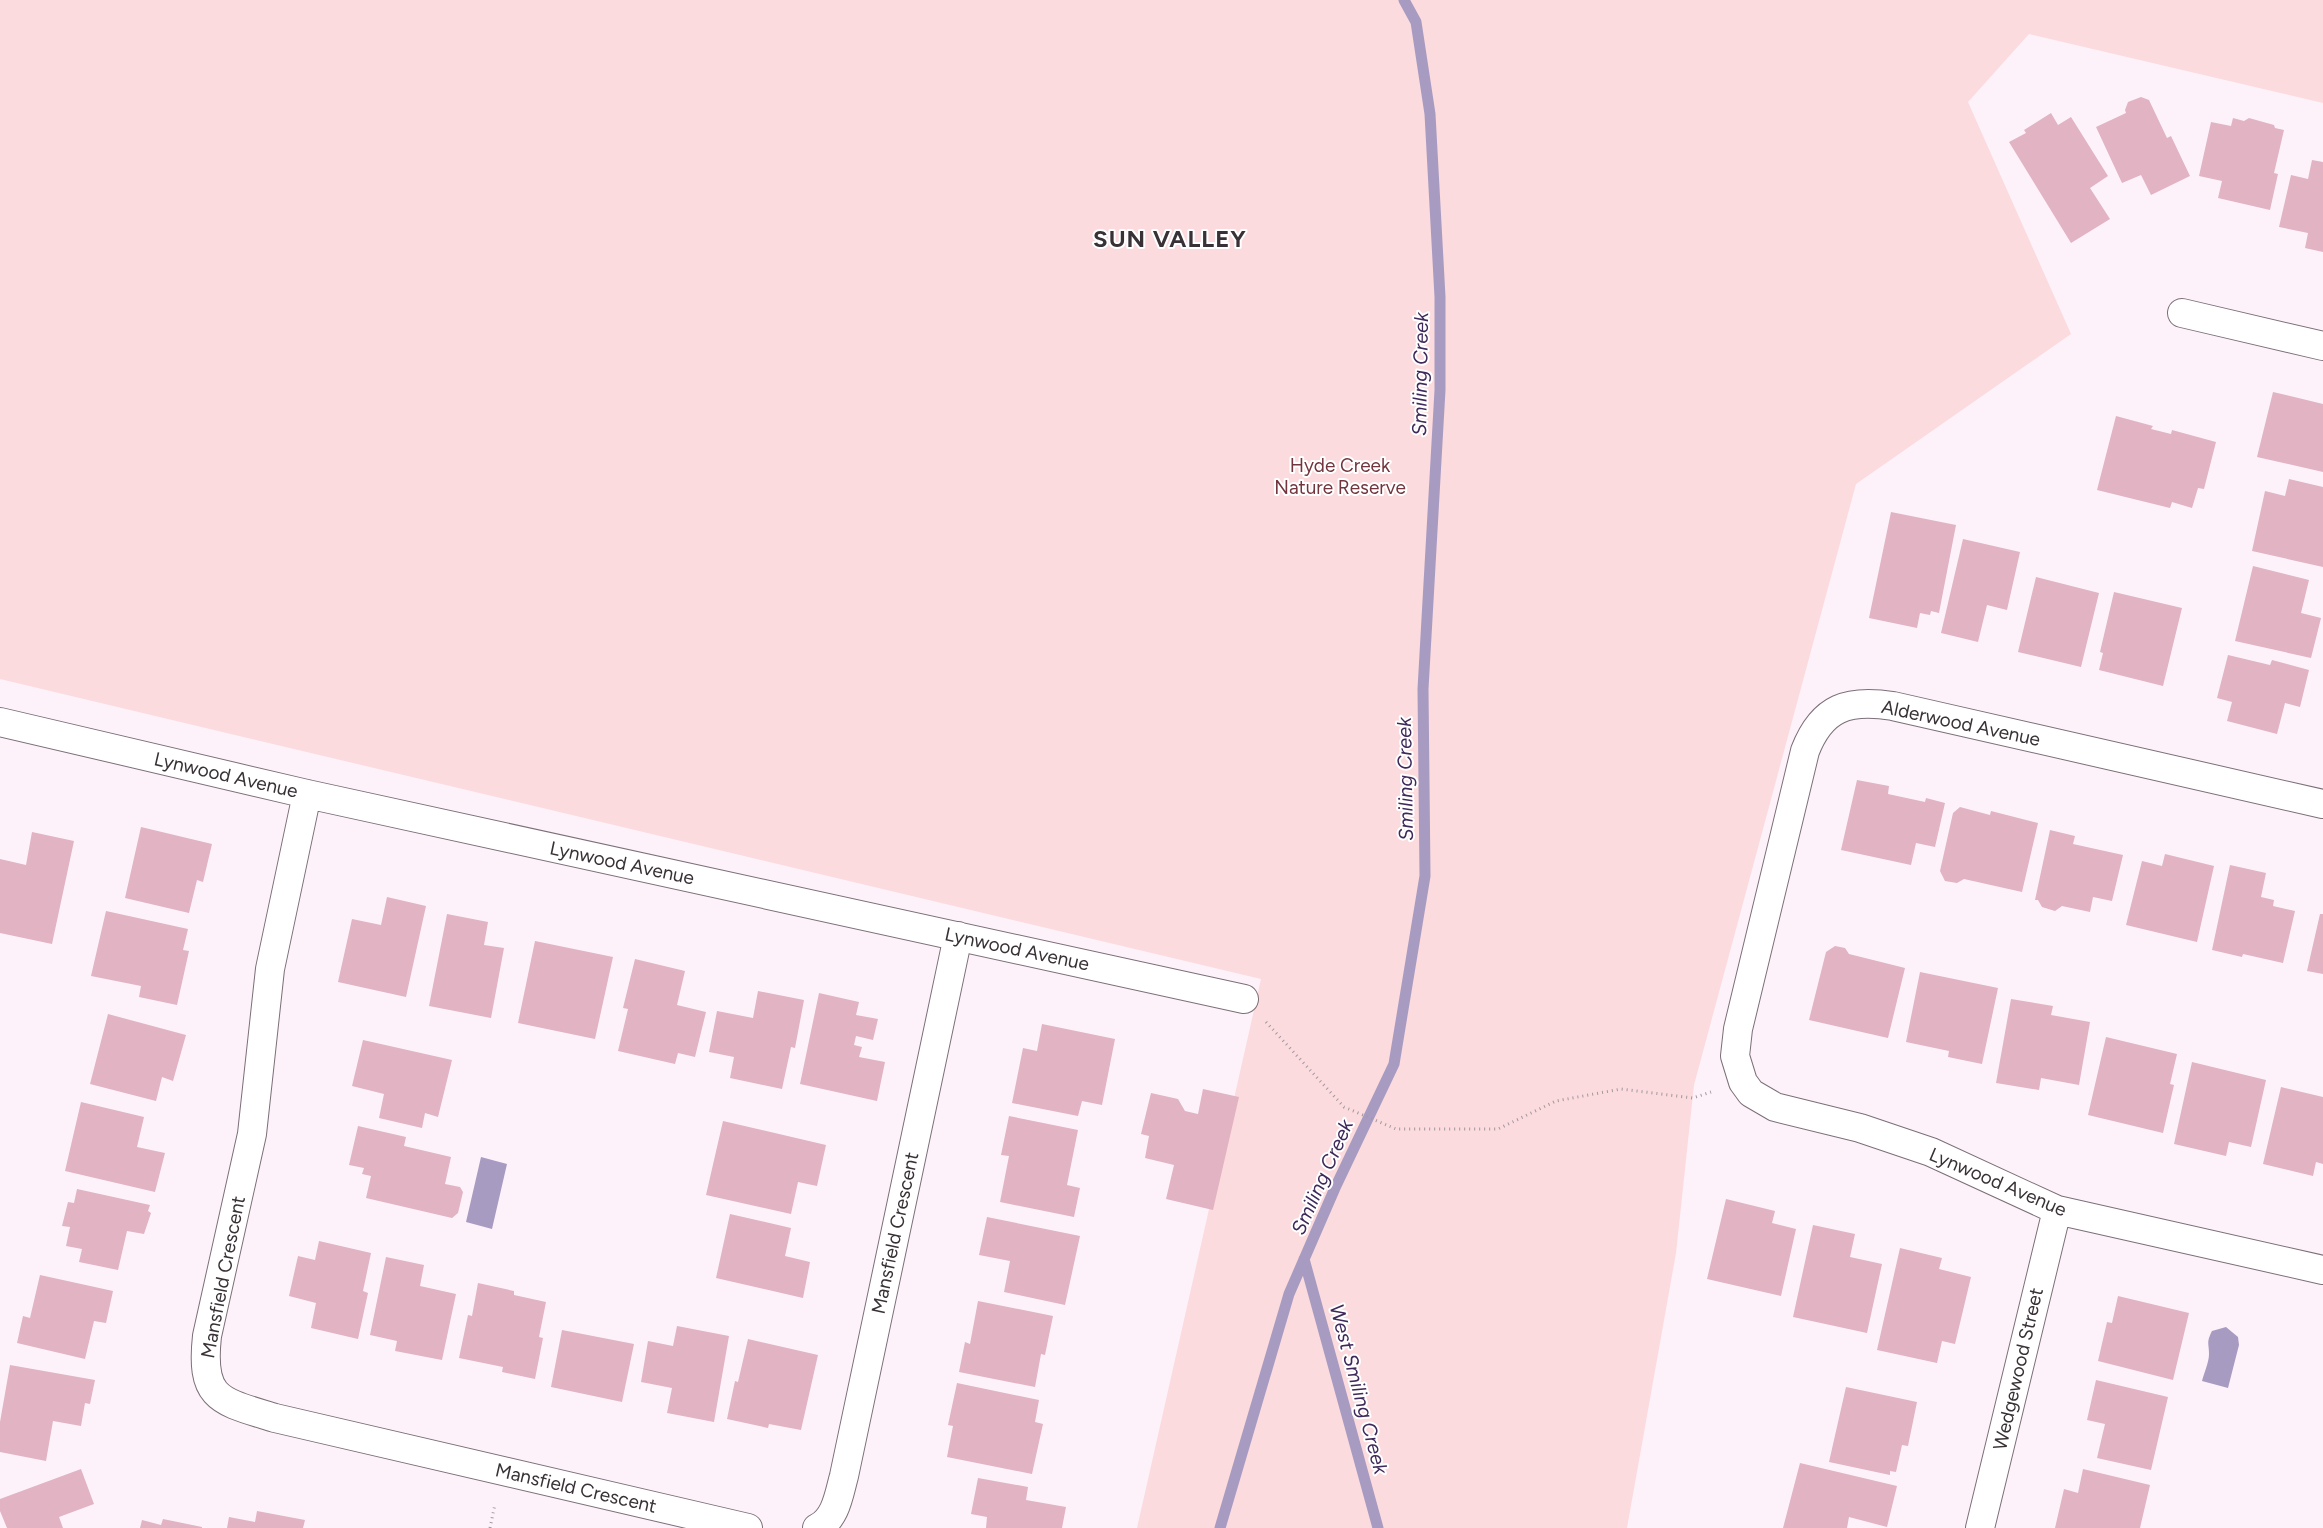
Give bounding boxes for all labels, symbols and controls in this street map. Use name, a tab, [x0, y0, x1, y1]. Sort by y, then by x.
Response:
district label: SUN VALLEY	[1093, 224, 1247, 253]
water label: Smiling Creek	[1407, 311, 1433, 436]
park label: Hyde Creek Nature Reserve	[1274, 454, 1406, 499]
street label: Alderwood Avenue	[1879, 695, 2043, 751]
water label: Smiling Creek	[1392, 716, 1418, 841]
street label: Lynwood Avenue	[152, 747, 300, 803]
street label: Lynwood Avenue	[548, 836, 696, 890]
street label: Lynwood Avenue	[943, 922, 1091, 976]
water label: Smiling Creek	[1286, 1114, 1359, 1238]
street label: Lynwood Avenue	[1926, 1143, 2070, 1221]
street label: Mansfield Crescent	[867, 1150, 923, 1316]
street label: Mansfield Crescent	[196, 1194, 250, 1360]
street label: Wedgewood Street	[1988, 1286, 2048, 1452]
water label: West Smiling Creek	[1325, 1301, 1394, 1478]
street label: Mansfield Crescent	[493, 1458, 659, 1518]

